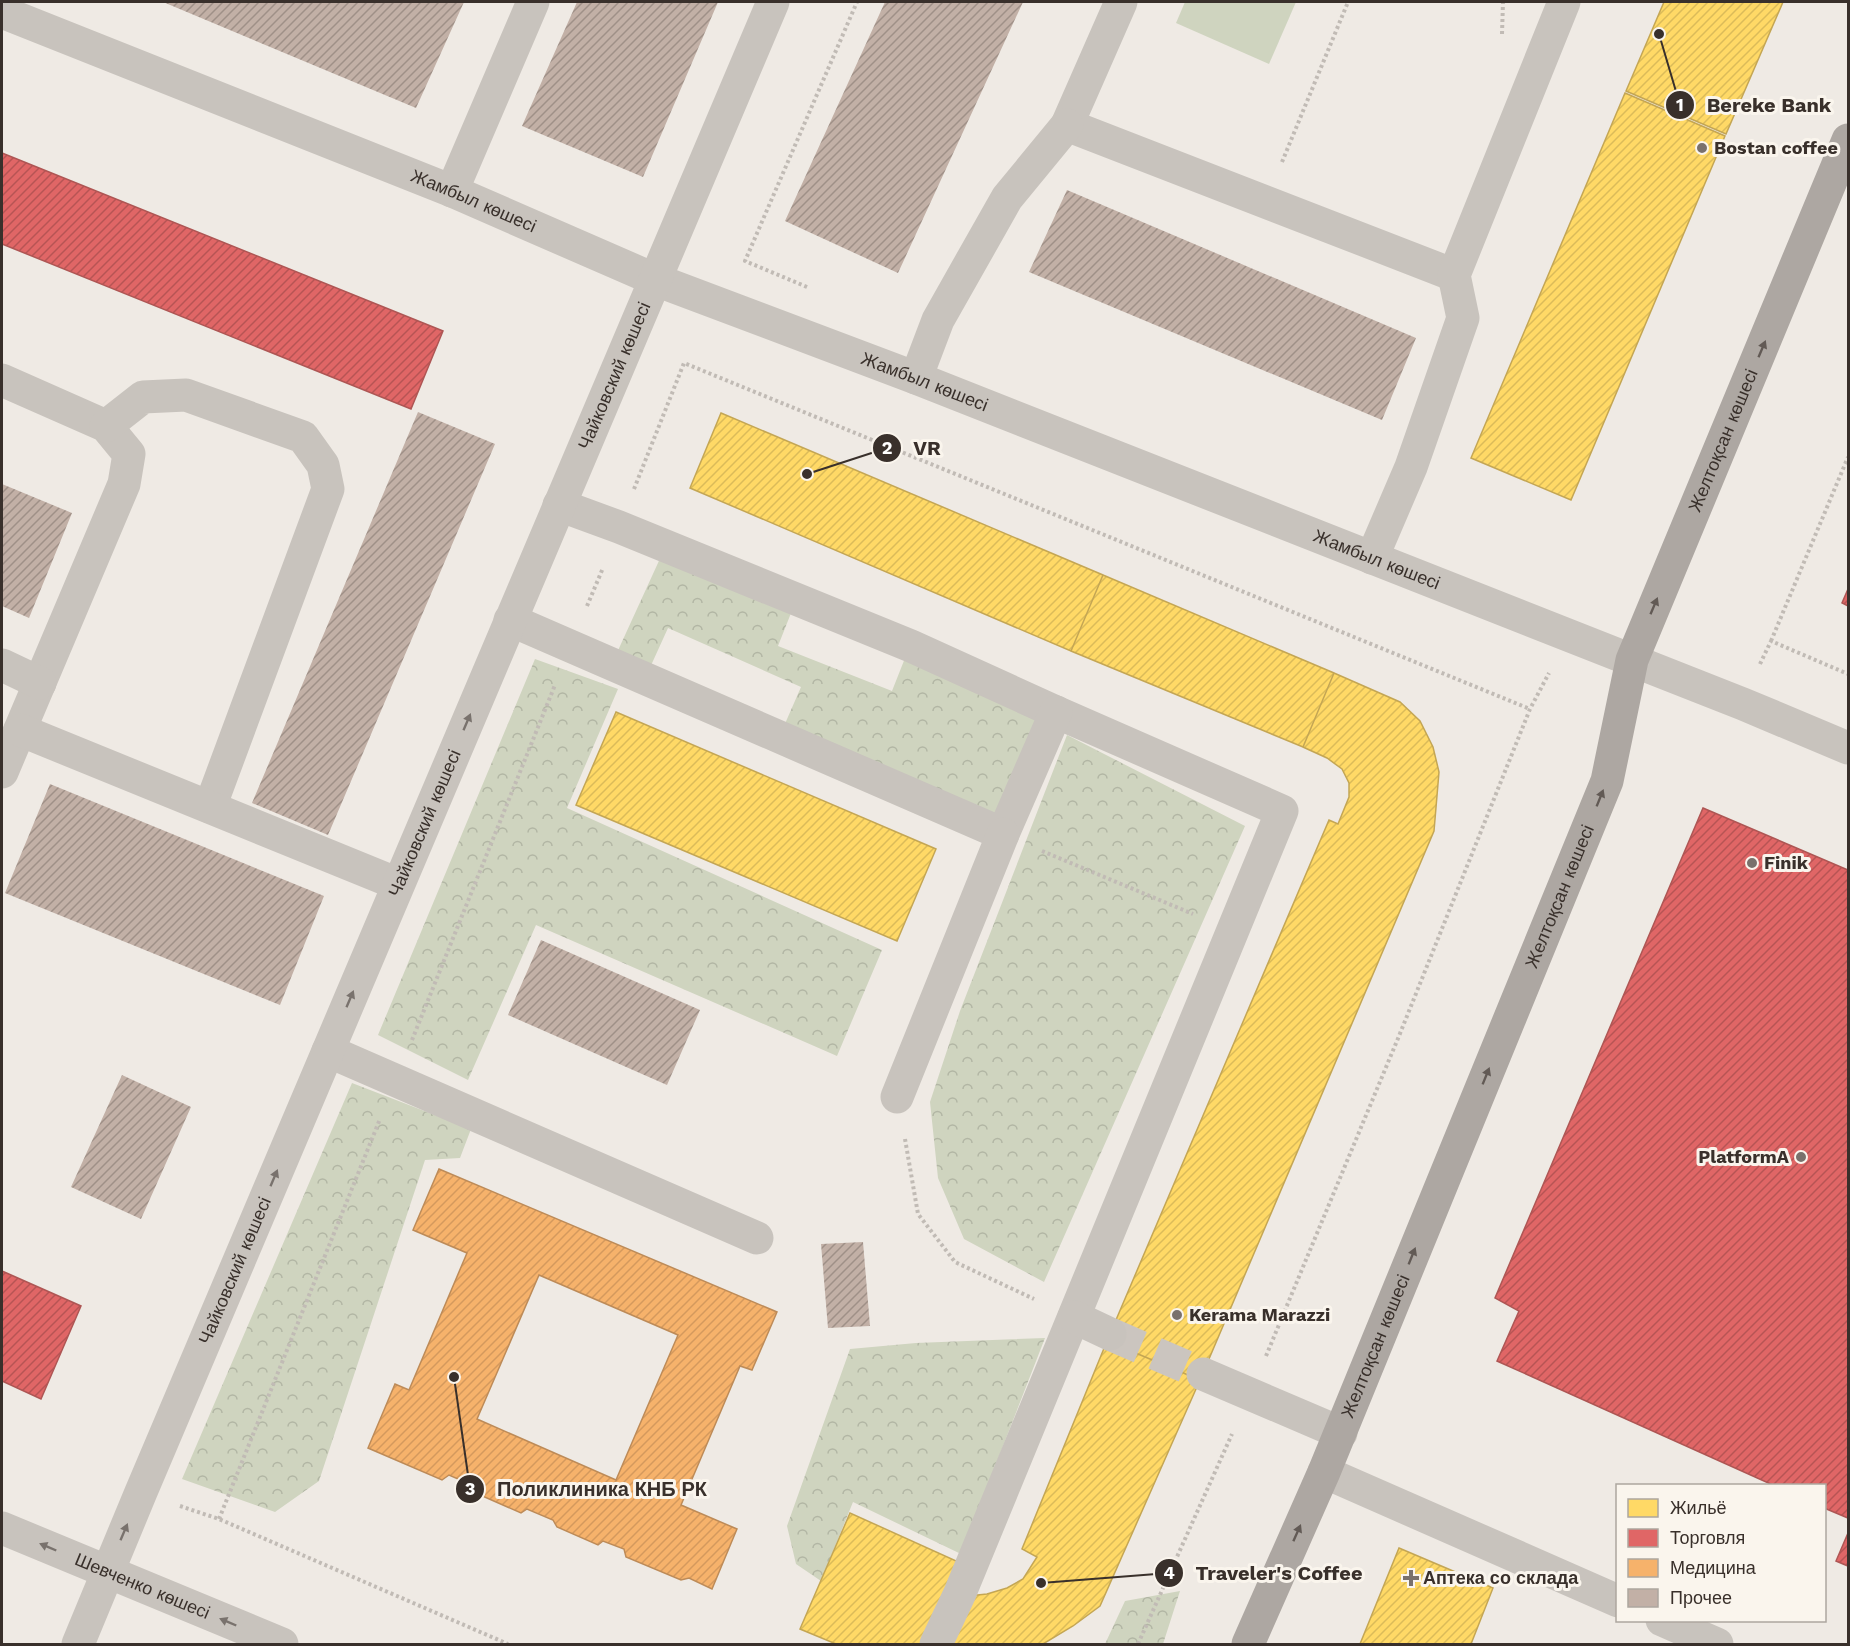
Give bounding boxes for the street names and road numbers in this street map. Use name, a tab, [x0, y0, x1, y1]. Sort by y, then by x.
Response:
street label: Жамбыл көшесі	[408, 165, 540, 236]
street label: Чайковский көшесі	[573, 299, 655, 452]
street label: Жамбыл көшесі	[858, 347, 991, 415]
street label: Желтоқсан көшесі	[1684, 366, 1762, 515]
street label: Жамбыл көшесі	[1311, 525, 1443, 594]
street label: Чайковский көшесі	[384, 746, 465, 900]
street label: Желтоқсан көшесі	[1521, 822, 1598, 971]
street label: Чайковский көшесі	[194, 1194, 275, 1347]
street label: Желтоқсан көшесі	[1336, 1271, 1414, 1421]
street label: Шевченко көшесі	[72, 1548, 213, 1623]

